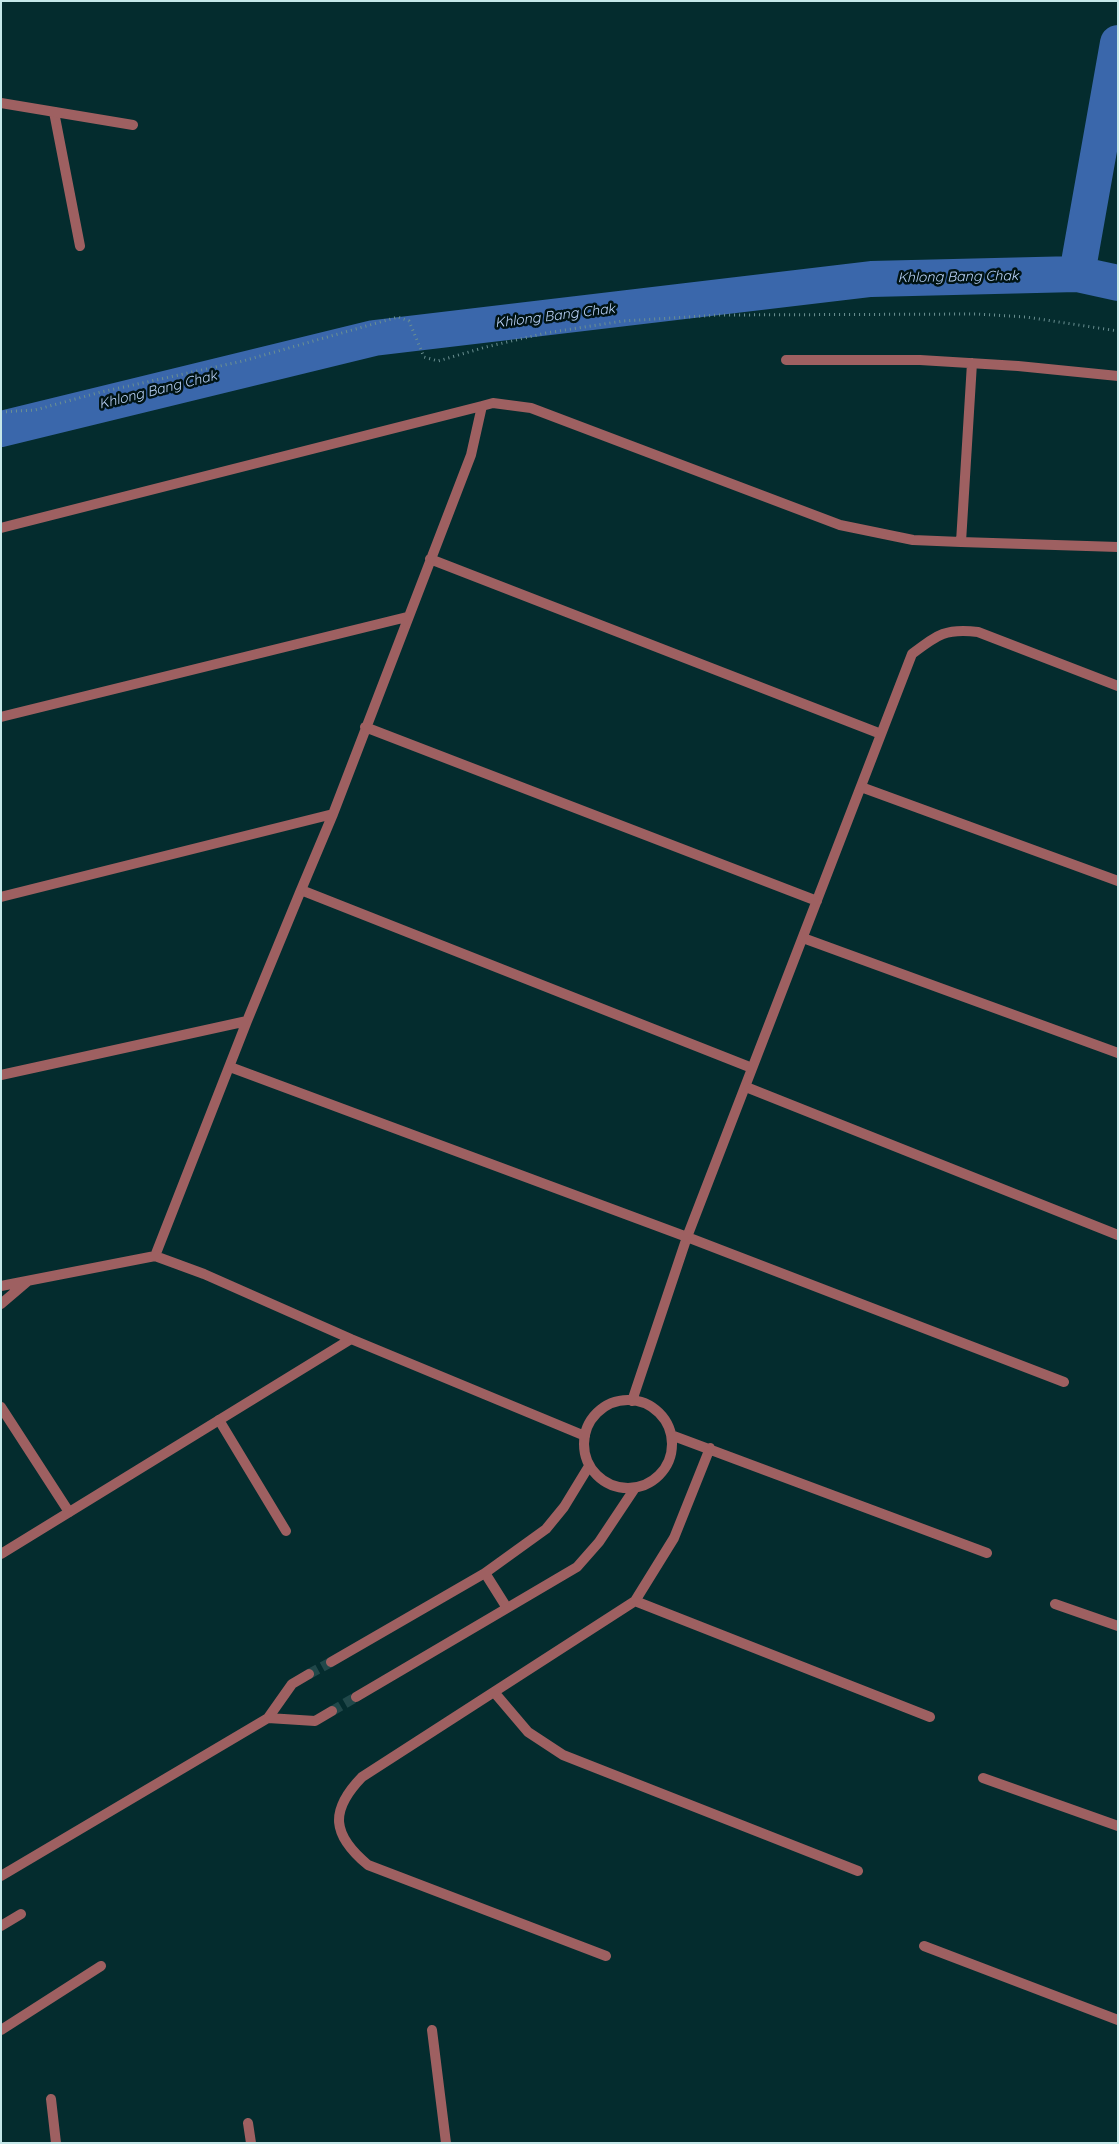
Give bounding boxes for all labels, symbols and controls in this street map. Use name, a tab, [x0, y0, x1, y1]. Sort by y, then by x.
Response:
water label: Khlong Bang Chak	[897, 268, 1019, 286]
water label: Khlong Bang Chak	[494, 300, 616, 332]
water label: Khlong Bang Chak	[97, 367, 219, 413]

